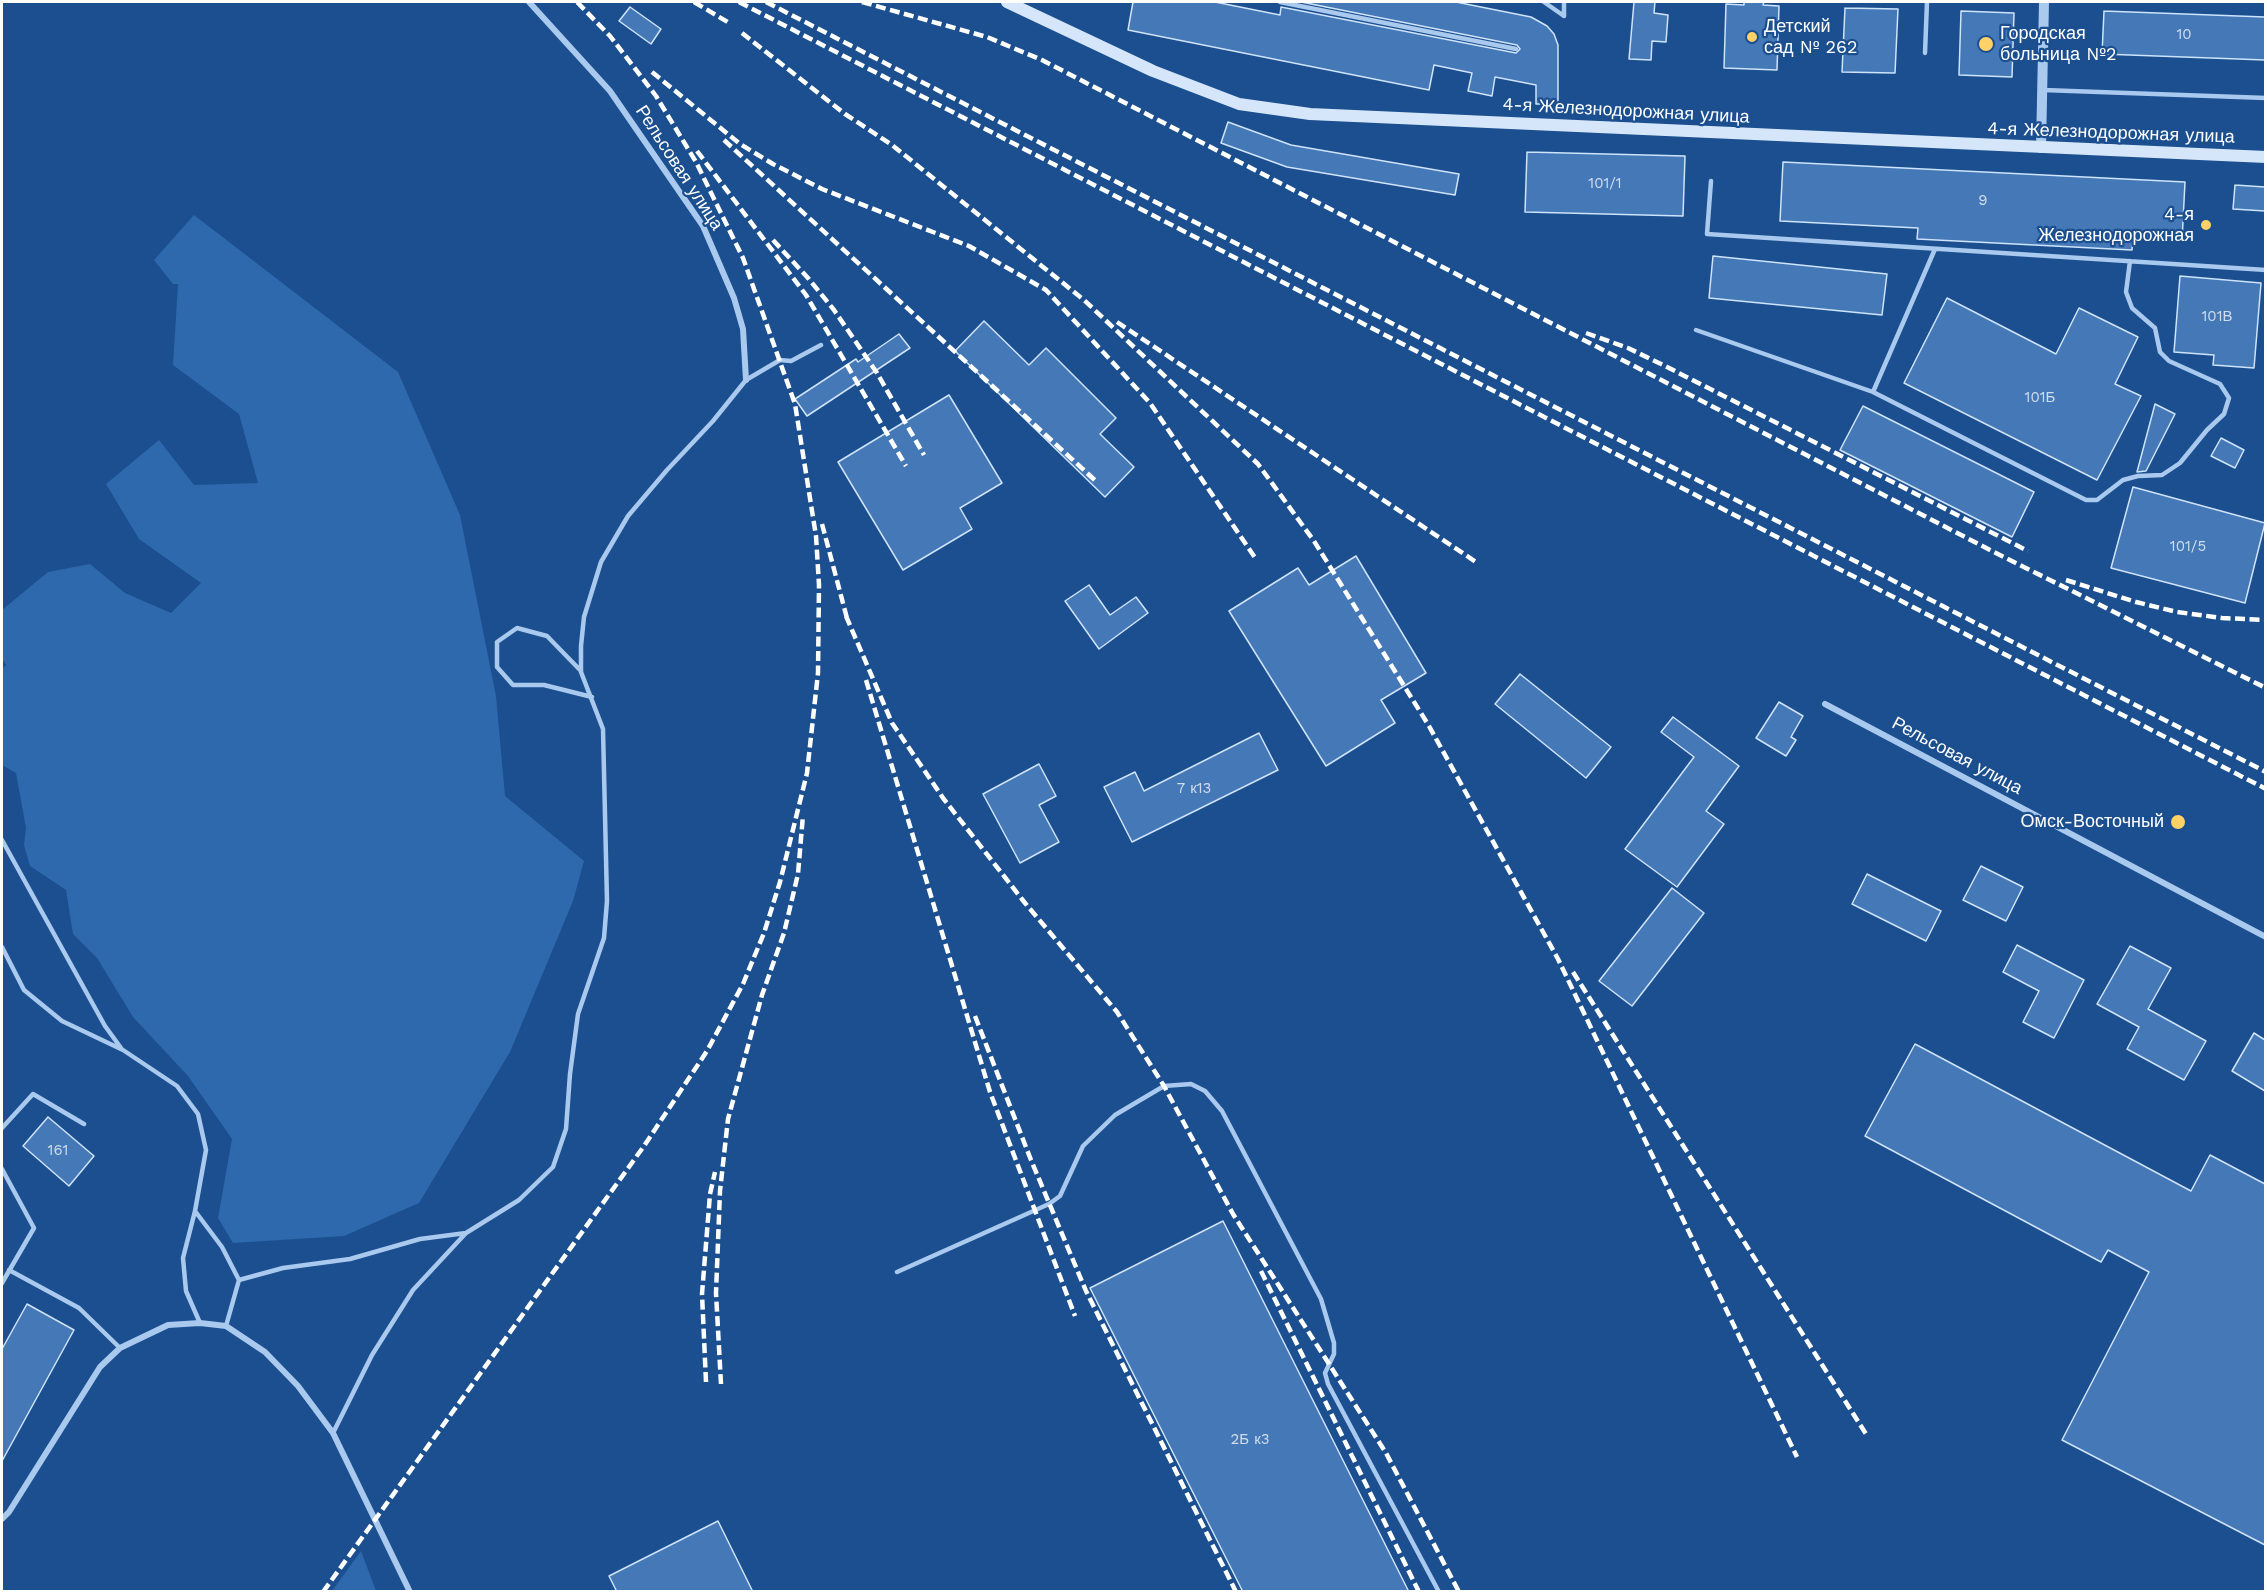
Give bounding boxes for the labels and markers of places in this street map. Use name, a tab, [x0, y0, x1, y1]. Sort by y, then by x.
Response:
place label: Детский сад № 262	[1764, 16, 1857, 58]
place label: Городская больница №2	[2000, 23, 2116, 66]
marker: Детский сад № 262	[1745, 30, 1759, 44]
marker: Городская больница №2	[1977, 35, 1995, 53]
place label: 4-я Железнодорожная	[2038, 204, 2194, 246]
marker: 4-я Железнодорожная	[2199, 218, 2213, 232]
place label: Омск-Восточный	[2021, 811, 2164, 833]
marker: Омск-Восточный	[2169, 813, 2187, 831]

